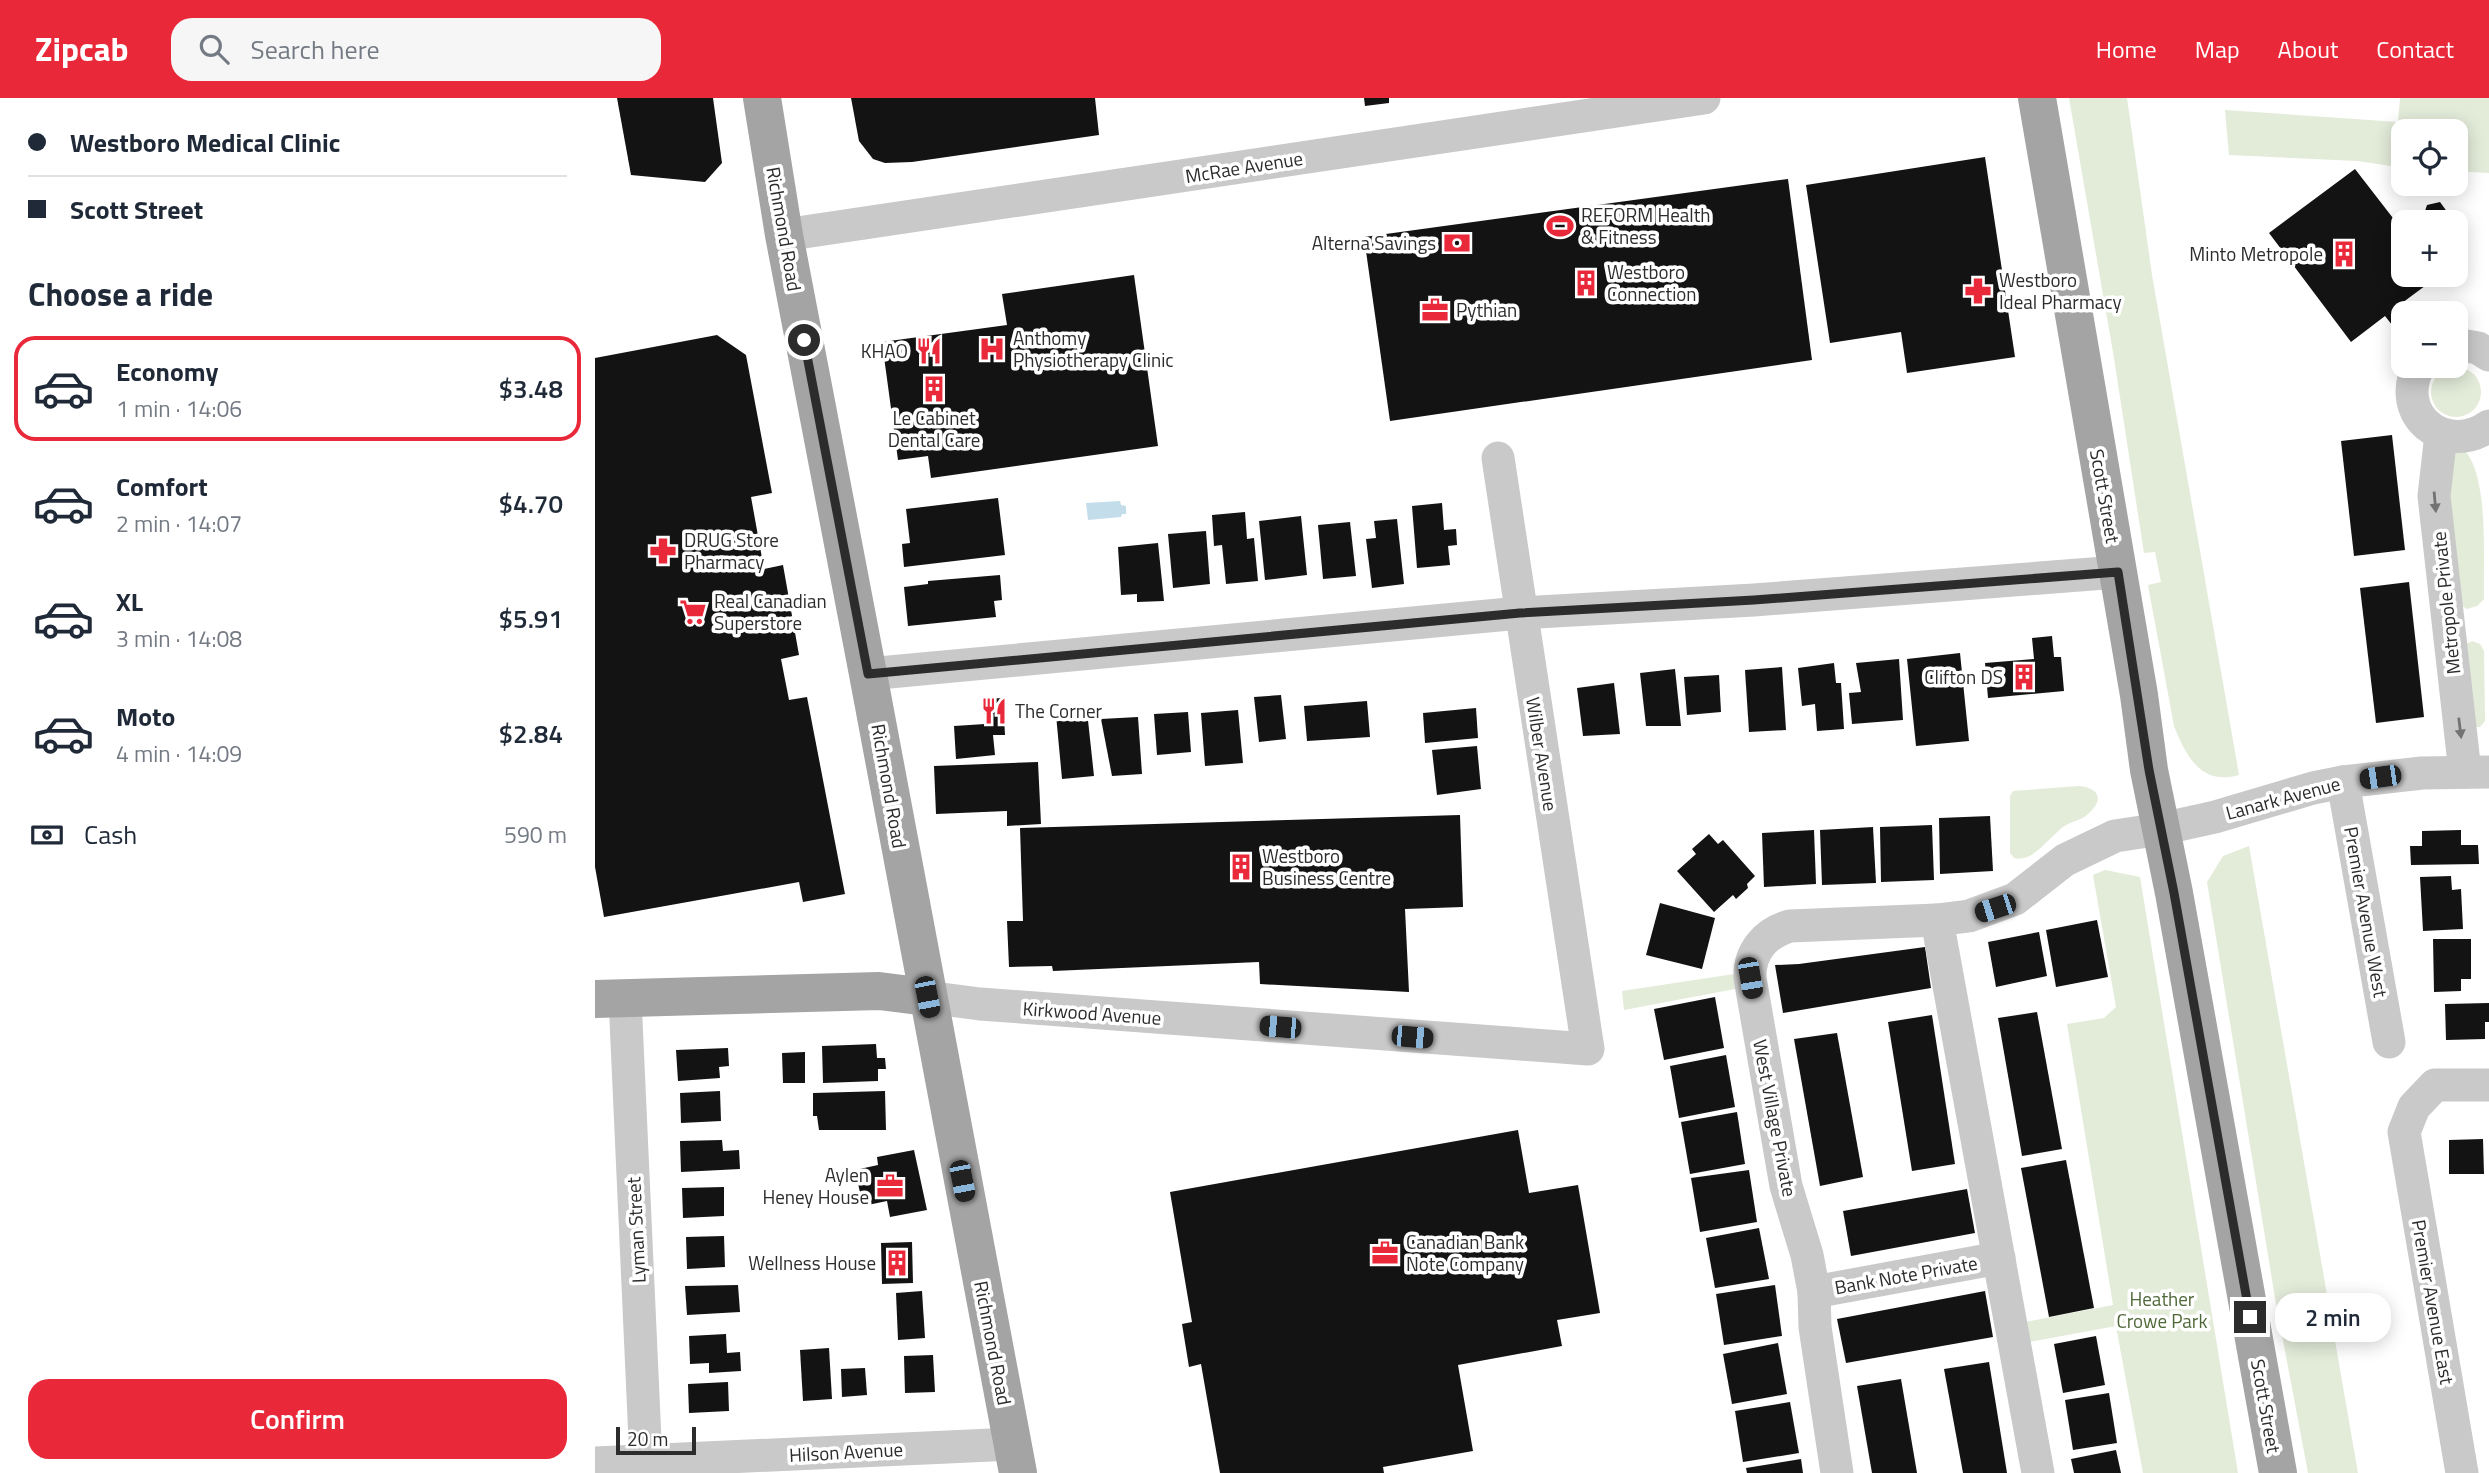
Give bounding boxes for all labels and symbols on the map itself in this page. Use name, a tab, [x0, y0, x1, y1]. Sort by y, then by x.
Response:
street label: McRae Avenue	[1183, 143, 1305, 190]
street label: Richmond Road	[759, 164, 810, 293]
place label: REFORM Health & Fitness	[1581, 200, 1711, 251]
sports icon: REFORM Health & Fitness	[1545, 211, 1575, 241]
place label: Alterna Savings	[1312, 228, 1436, 257]
bank icon: Alterna Savings	[1442, 228, 1472, 258]
place label: Minto Metropole	[2189, 239, 2323, 268]
building icon: Minto Metropole	[2329, 239, 2359, 269]
place label: Westboro Connection	[1607, 257, 1697, 308]
place label: Westboro Ideal Pharmacy	[1999, 265, 2122, 316]
building icon: Westboro Connection	[1571, 268, 1601, 298]
pharmacy icon: Westboro Ideal Pharmacy	[1963, 276, 1993, 306]
office icon: Pythian	[1420, 295, 1450, 325]
place label: Pythian	[1456, 295, 1517, 324]
place label: Anthomy Physiotherapy Clinic	[1013, 323, 1174, 374]
route start	[788, 324, 820, 356]
hospital icon: Anthomy Physiotherapy Clinic	[977, 334, 1007, 364]
place label: KHAO	[861, 336, 908, 365]
restaurant icon: KHAO	[914, 336, 944, 366]
building icon: Le Cabinet Dental Care	[919, 374, 949, 404]
place label: Le Cabinet Dental Care	[888, 403, 980, 454]
street label: Scott Street	[2083, 447, 2128, 545]
one-way arrow	[2430, 491, 2441, 513]
place label: DRUG Store Pharmacy	[684, 525, 779, 576]
street label: Metropole Private	[2424, 530, 2467, 676]
pharmacy icon: DRUG Store Pharmacy	[648, 536, 678, 566]
place label: Real Canadian Superstore	[714, 586, 827, 637]
supermarket icon: Real Canadian Superstore	[678, 597, 708, 627]
place label: Clifton DS	[1924, 662, 2003, 691]
building icon: Clifton DS	[2009, 662, 2039, 692]
street label: Wilber Avenue	[1519, 695, 1566, 813]
restaurant icon: The Corner	[979, 696, 1009, 726]
place label: The Corner	[1015, 696, 1103, 725]
one-way arrow	[2455, 717, 2466, 739]
street label: Richmond Road	[864, 721, 915, 850]
car	[2358, 764, 2403, 790]
street label: Lanark Avenue	[2222, 768, 2343, 827]
street label: Premier Avenue West	[2337, 824, 2396, 1000]
place label: Westboro Business Centre	[1262, 841, 1391, 892]
building icon: Westboro Business Centre	[1226, 852, 1256, 882]
car	[1972, 892, 2019, 924]
car	[1737, 955, 1764, 1001]
car	[913, 974, 942, 1020]
street label: Kirkwood Avenue	[1022, 993, 1162, 1032]
car	[1259, 1015, 1302, 1039]
car	[1391, 1025, 1434, 1049]
street label: West Village Private	[1746, 1037, 1805, 1199]
car	[948, 1158, 977, 1204]
place label: Aylen Heney House	[762, 1160, 869, 1211]
office icon: Aylen Heney House	[875, 1171, 905, 1201]
street label: Lyman Street	[618, 1176, 653, 1284]
street label: Premier Avenue East	[2405, 1217, 2462, 1387]
place label: Canadian Bank Note Company	[1406, 1227, 1524, 1278]
office icon: Canadian Bank Note Company	[1370, 1238, 1400, 1268]
place label: Wellness House	[748, 1248, 876, 1277]
building icon: Wellness House	[882, 1248, 912, 1278]
street label: Bank Note Private	[1832, 1248, 1980, 1301]
street label: Richmond Road	[967, 1278, 1020, 1407]
park label: Heather Crowe Park	[2116, 1284, 2208, 1335]
callout: 2 min	[2275, 1292, 2390, 1342]
route end	[2234, 1301, 2266, 1333]
street label: Scott Street	[2244, 1357, 2289, 1455]
scale bar	[616, 1424, 697, 1456]
street label: Hilson Avenue	[788, 1434, 904, 1469]

